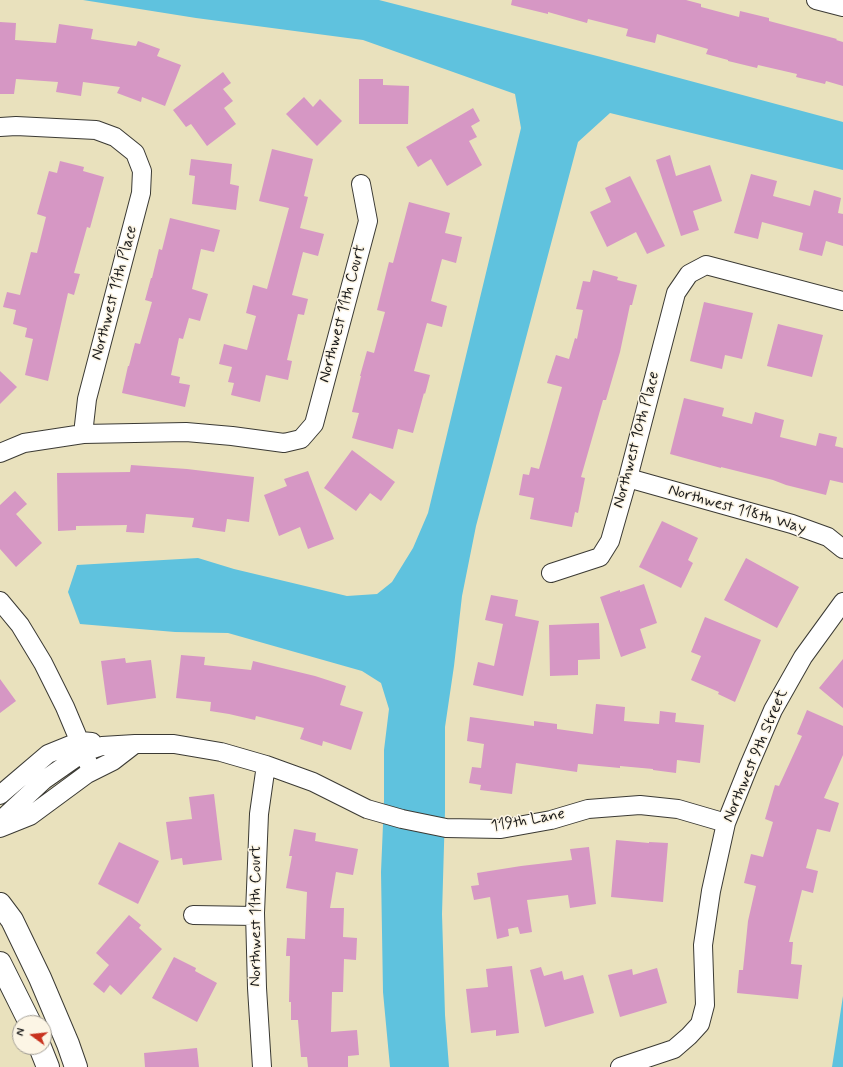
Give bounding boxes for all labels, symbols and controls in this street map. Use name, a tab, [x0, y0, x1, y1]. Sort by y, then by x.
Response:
street label: Northwest 11th Place	[88, 224, 142, 362]
street label: Northwest 11th Court	[315, 243, 371, 385]
street label: Northwest 10th Place	[610, 370, 664, 510]
street label: Northwest 118th Way	[666, 481, 808, 539]
street label: Northwest 9th Street	[719, 686, 793, 826]
street label: 119th Lane	[490, 805, 566, 837]
street label: Northwest 11th Court	[247, 845, 267, 987]
north arrow	[12, 1015, 52, 1055]
text: N	[14, 1027, 29, 1038]

